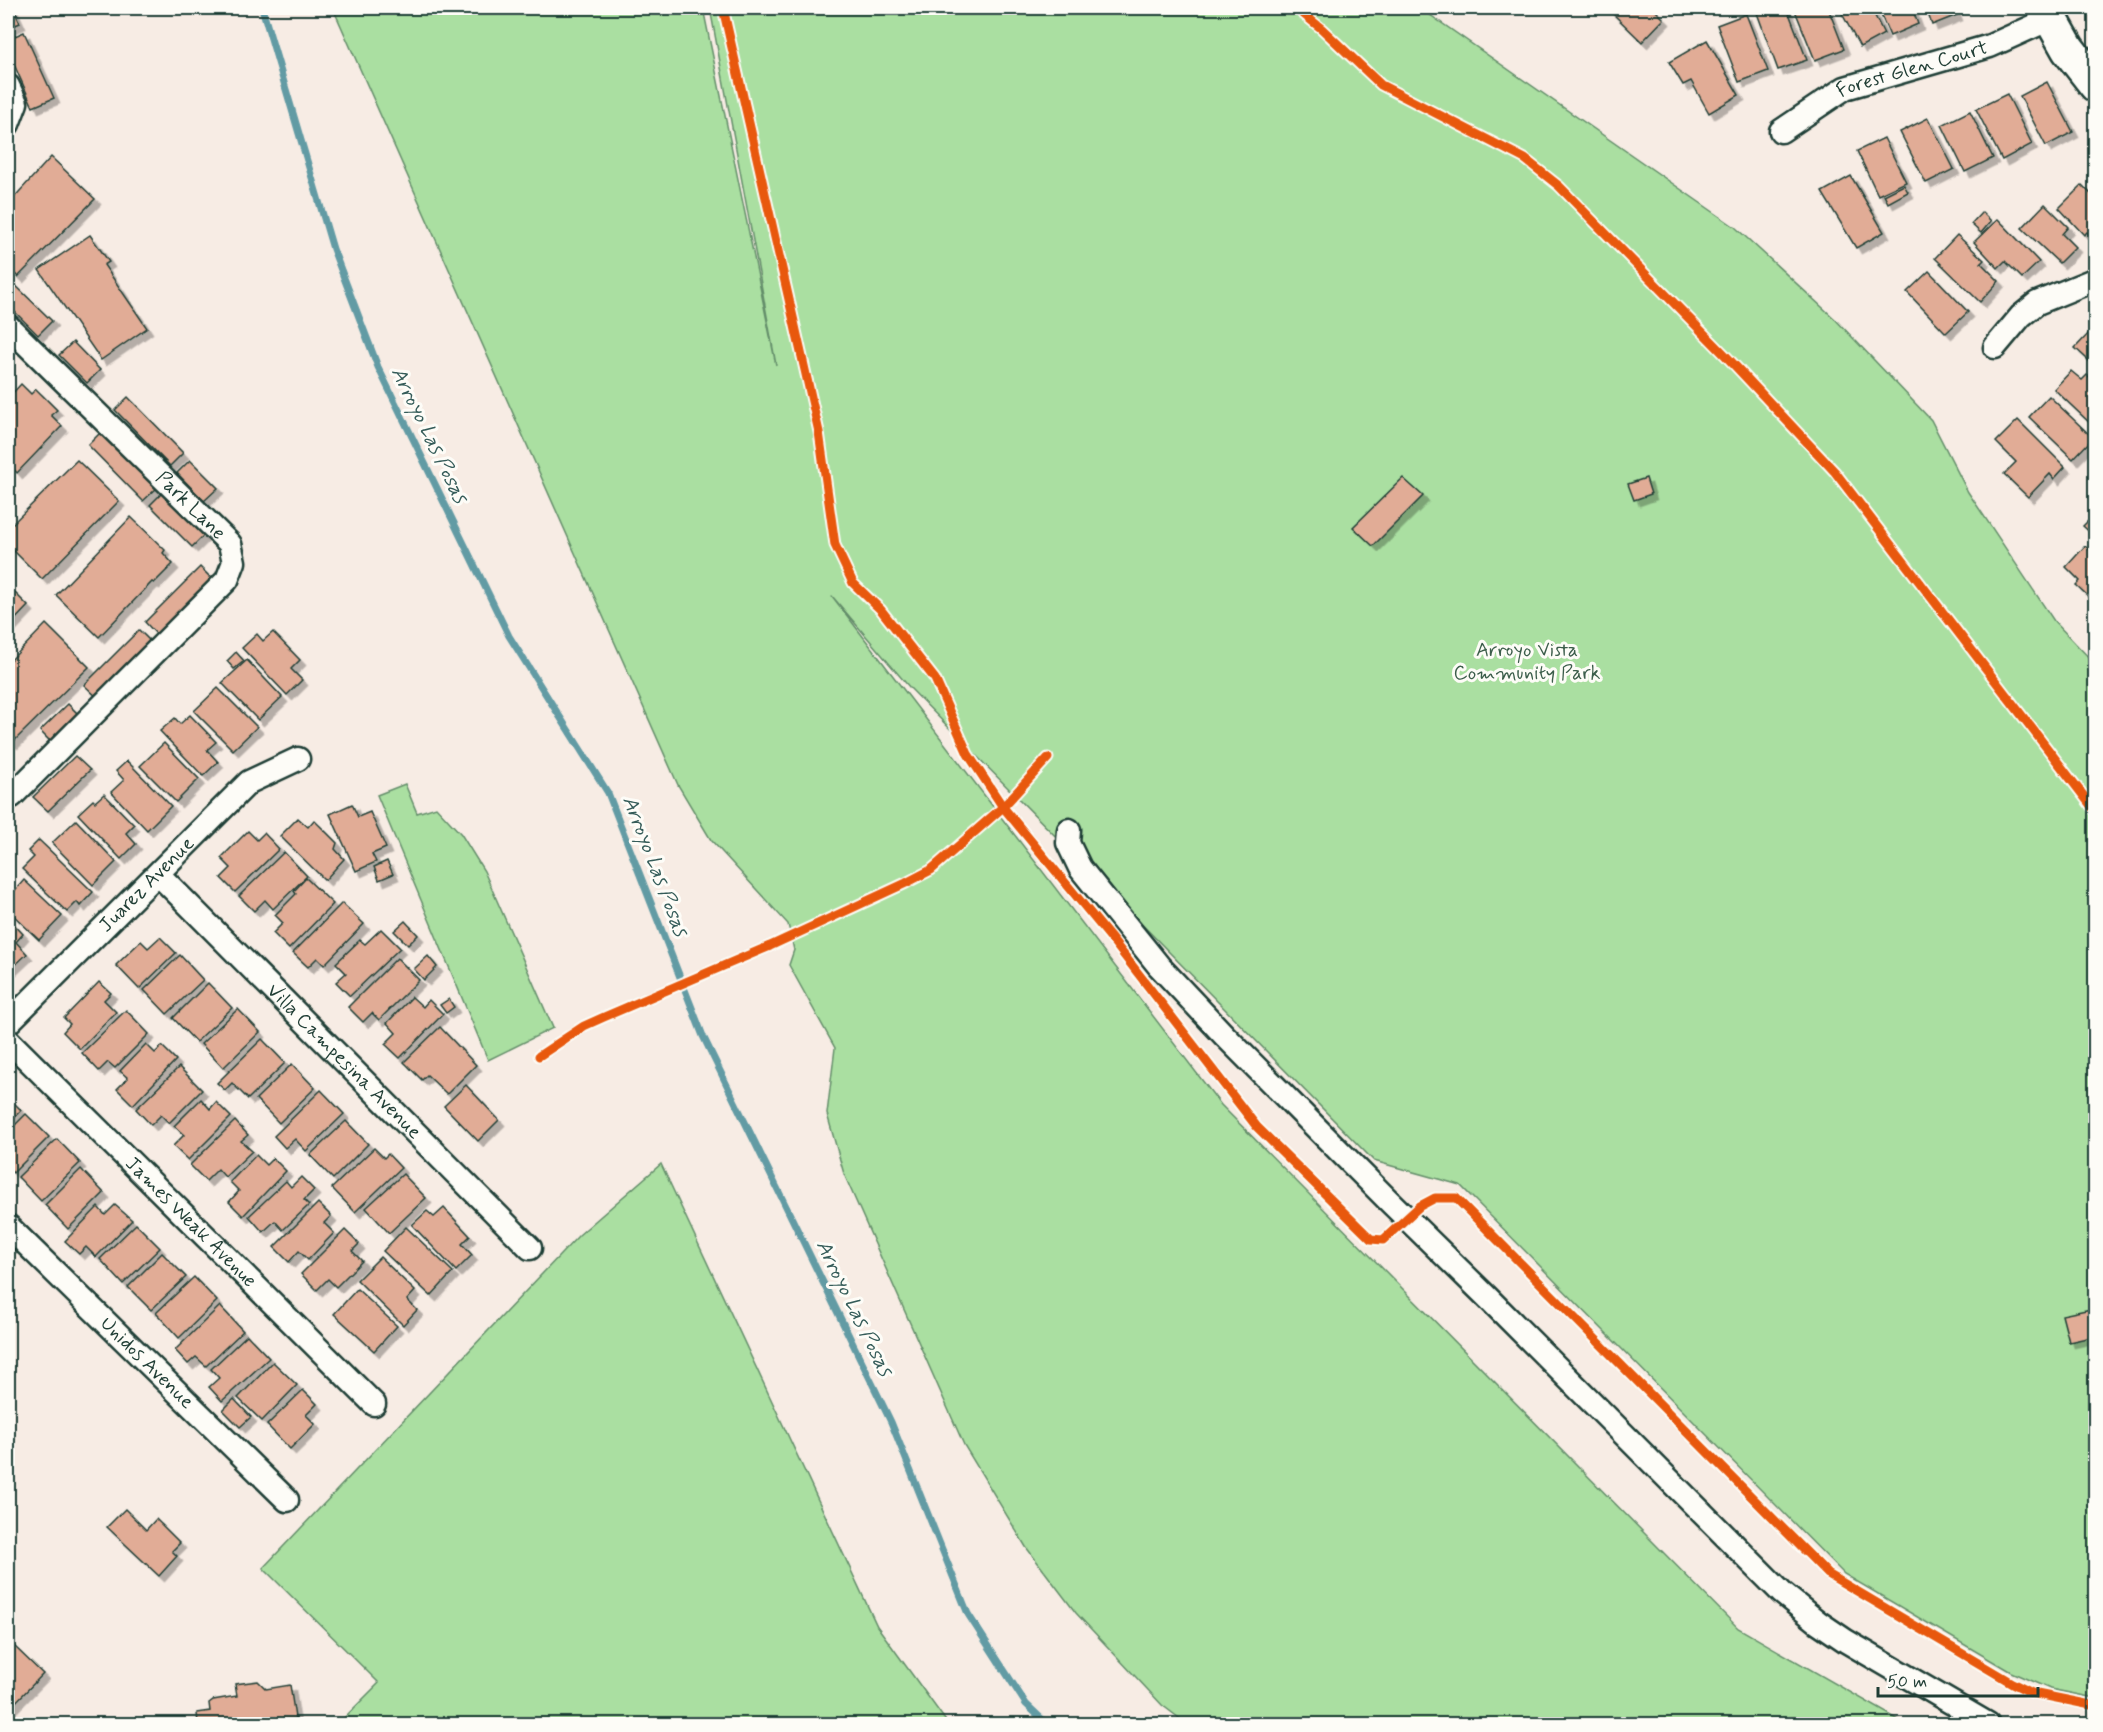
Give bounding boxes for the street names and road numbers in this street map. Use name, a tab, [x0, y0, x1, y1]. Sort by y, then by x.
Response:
street label: Forest Glen Court	[1831, 34, 1991, 104]
street label: Park Lane	[150, 465, 232, 546]
street label: Juarez Avenue	[93, 831, 200, 938]
street label: Villa Campesina Avenue	[261, 977, 428, 1145]
street label: James Weak Avenue	[119, 1150, 263, 1293]
street label: Unidos Avenue	[94, 1310, 200, 1415]

